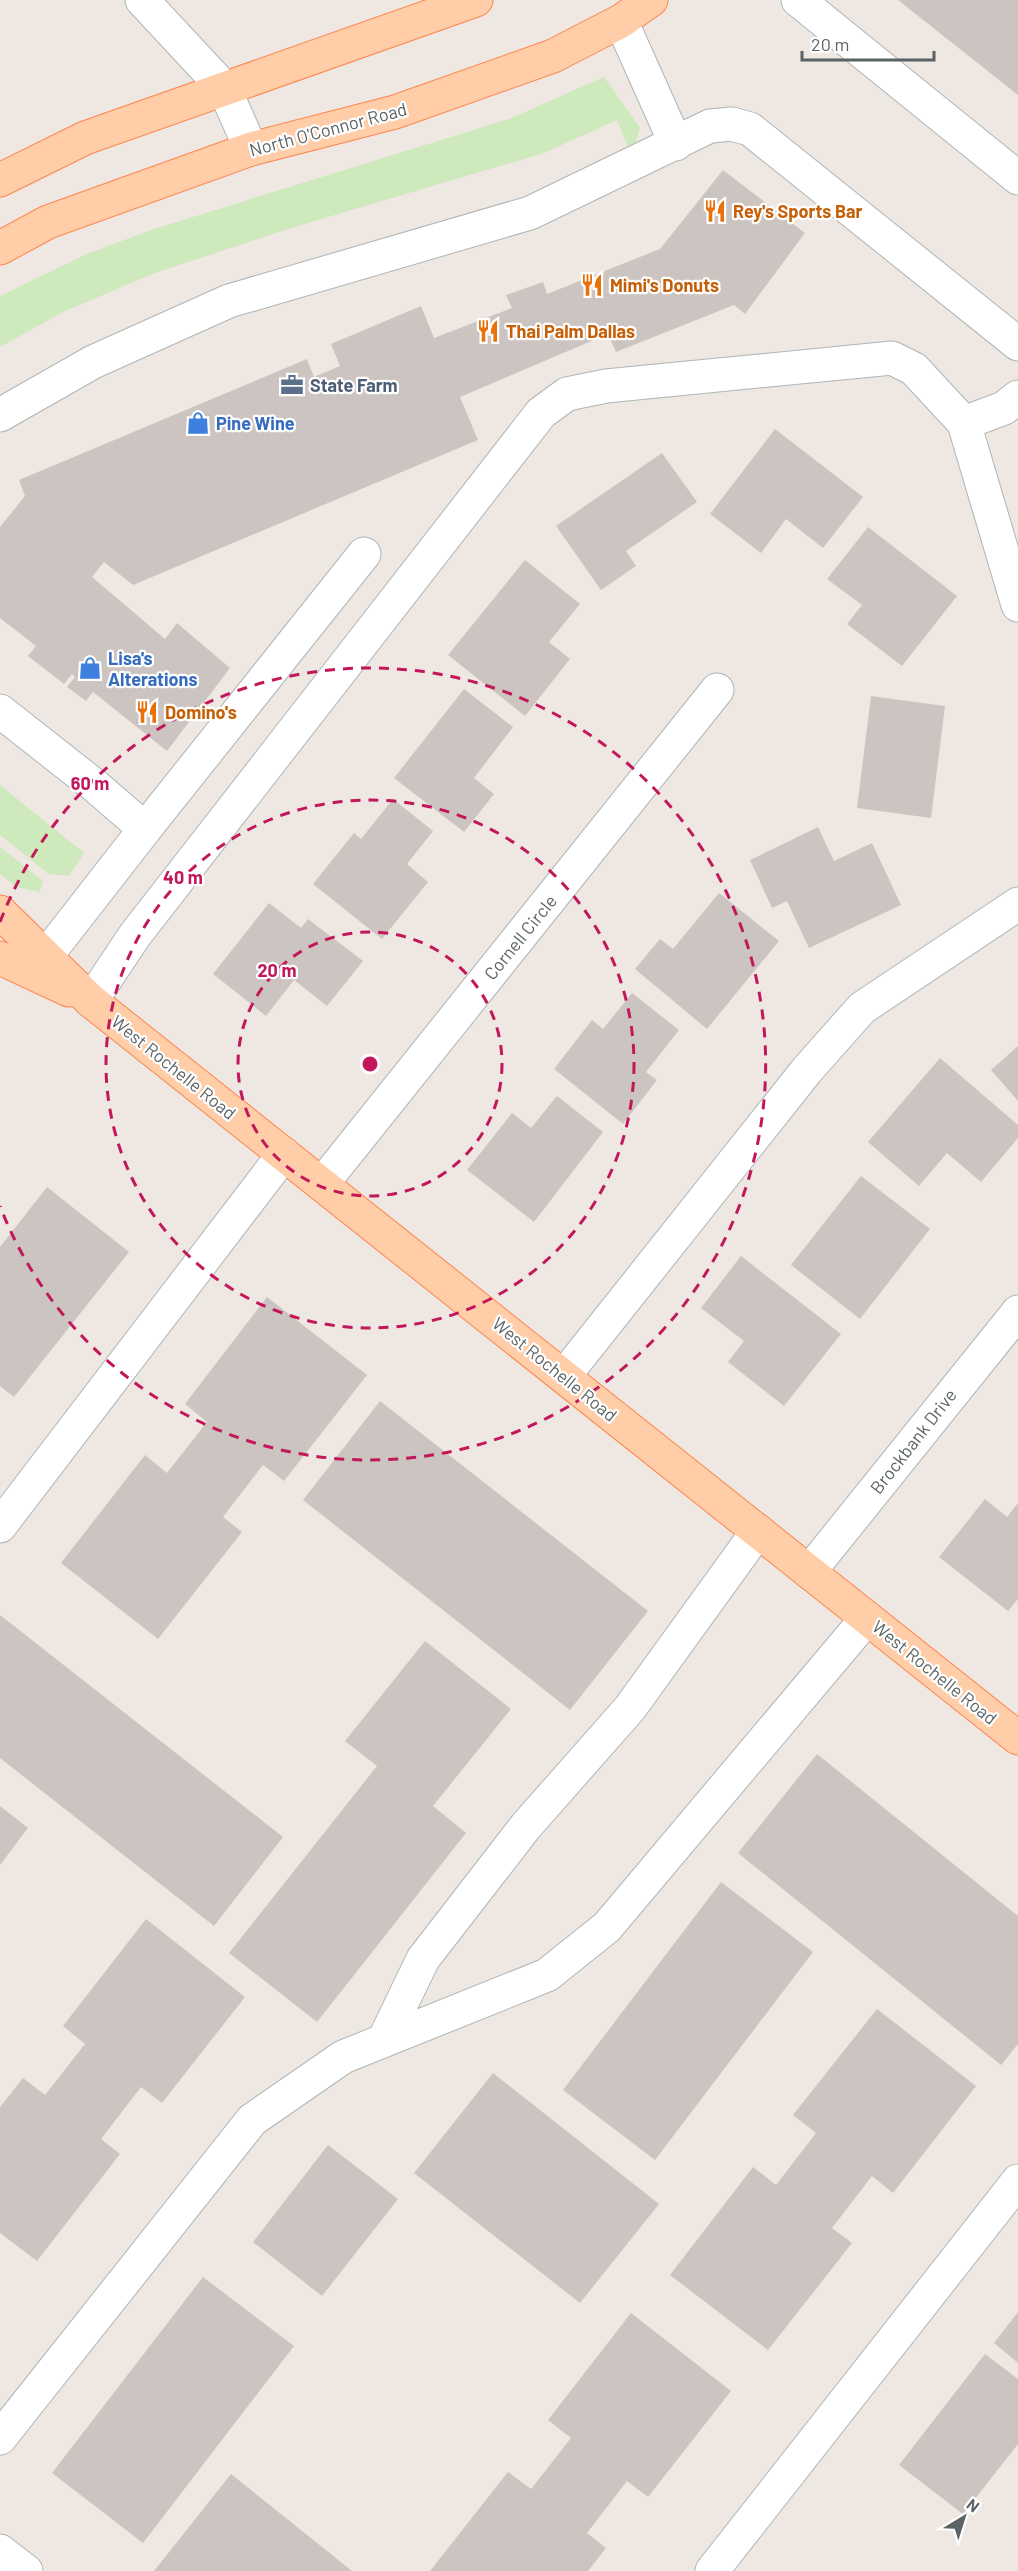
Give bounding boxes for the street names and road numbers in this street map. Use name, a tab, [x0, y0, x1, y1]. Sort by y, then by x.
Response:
street label: North O'Connor Road	[247, 97, 409, 161]
street label: Cornell Circle	[479, 890, 561, 984]
street label: West Rochelle Road	[107, 1010, 241, 1124]
street label: West Rochelle Road	[488, 1312, 622, 1426]
street label: Brockbank Drive	[865, 1384, 961, 1498]
street label: West Rochelle Road	[868, 1615, 1002, 1729]

